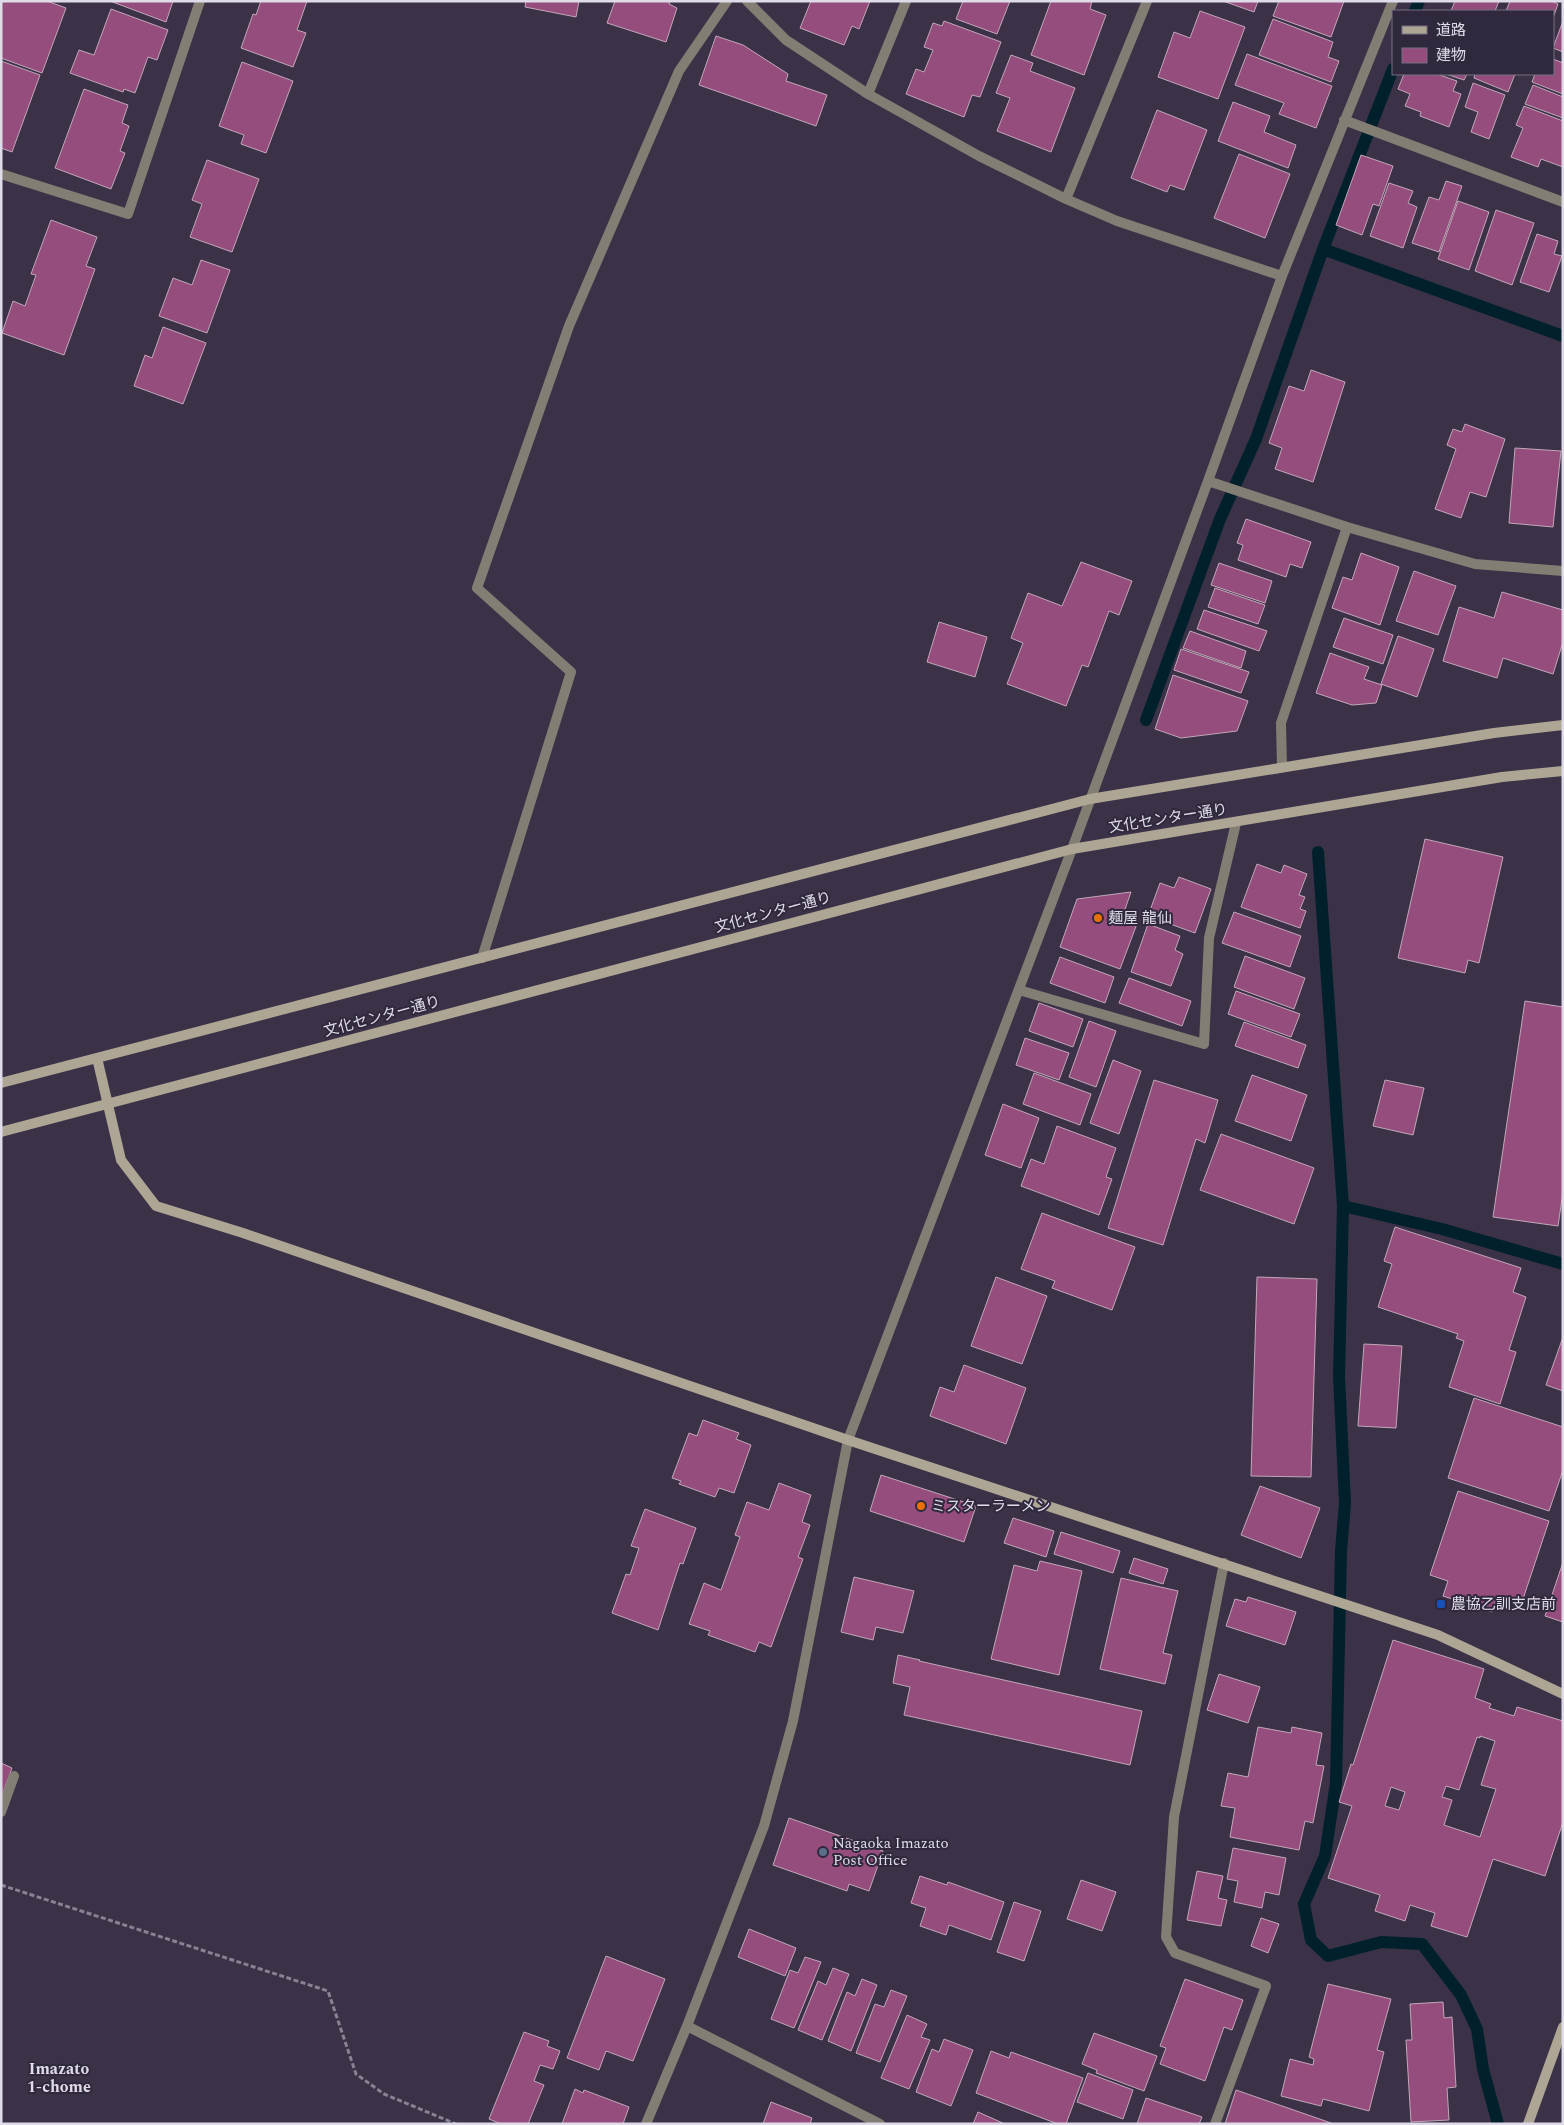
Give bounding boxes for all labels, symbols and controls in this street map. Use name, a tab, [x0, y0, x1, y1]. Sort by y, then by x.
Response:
legend	[1392, 10, 1554, 75]
text: 道路	[1436, 19, 1466, 42]
text: 建物	[1436, 44, 1466, 67]
street label: 文化センター通り	[1107, 798, 1229, 839]
street label: 文化センター通り	[712, 886, 834, 939]
place label: 麺屋 龍仙	[1108, 907, 1172, 930]
marker: 麺屋 龍仙	[1092, 912, 1104, 924]
street label: 文化センター通り	[321, 990, 443, 1043]
place label: ミスターラーメン	[931, 1495, 1050, 1518]
marker: ミスターラーメン	[915, 1500, 927, 1512]
place label: 農協乙訓支店前	[1451, 1593, 1556, 1616]
marker: 農協乙訓支店前	[1435, 1598, 1447, 1610]
place label: Nagaoka Imazato Post Office	[833, 1832, 949, 1872]
marker: Nagaoka Imazato Post Office	[817, 1846, 829, 1858]
district label: Imazato 1-chome	[27, 2057, 91, 2099]

